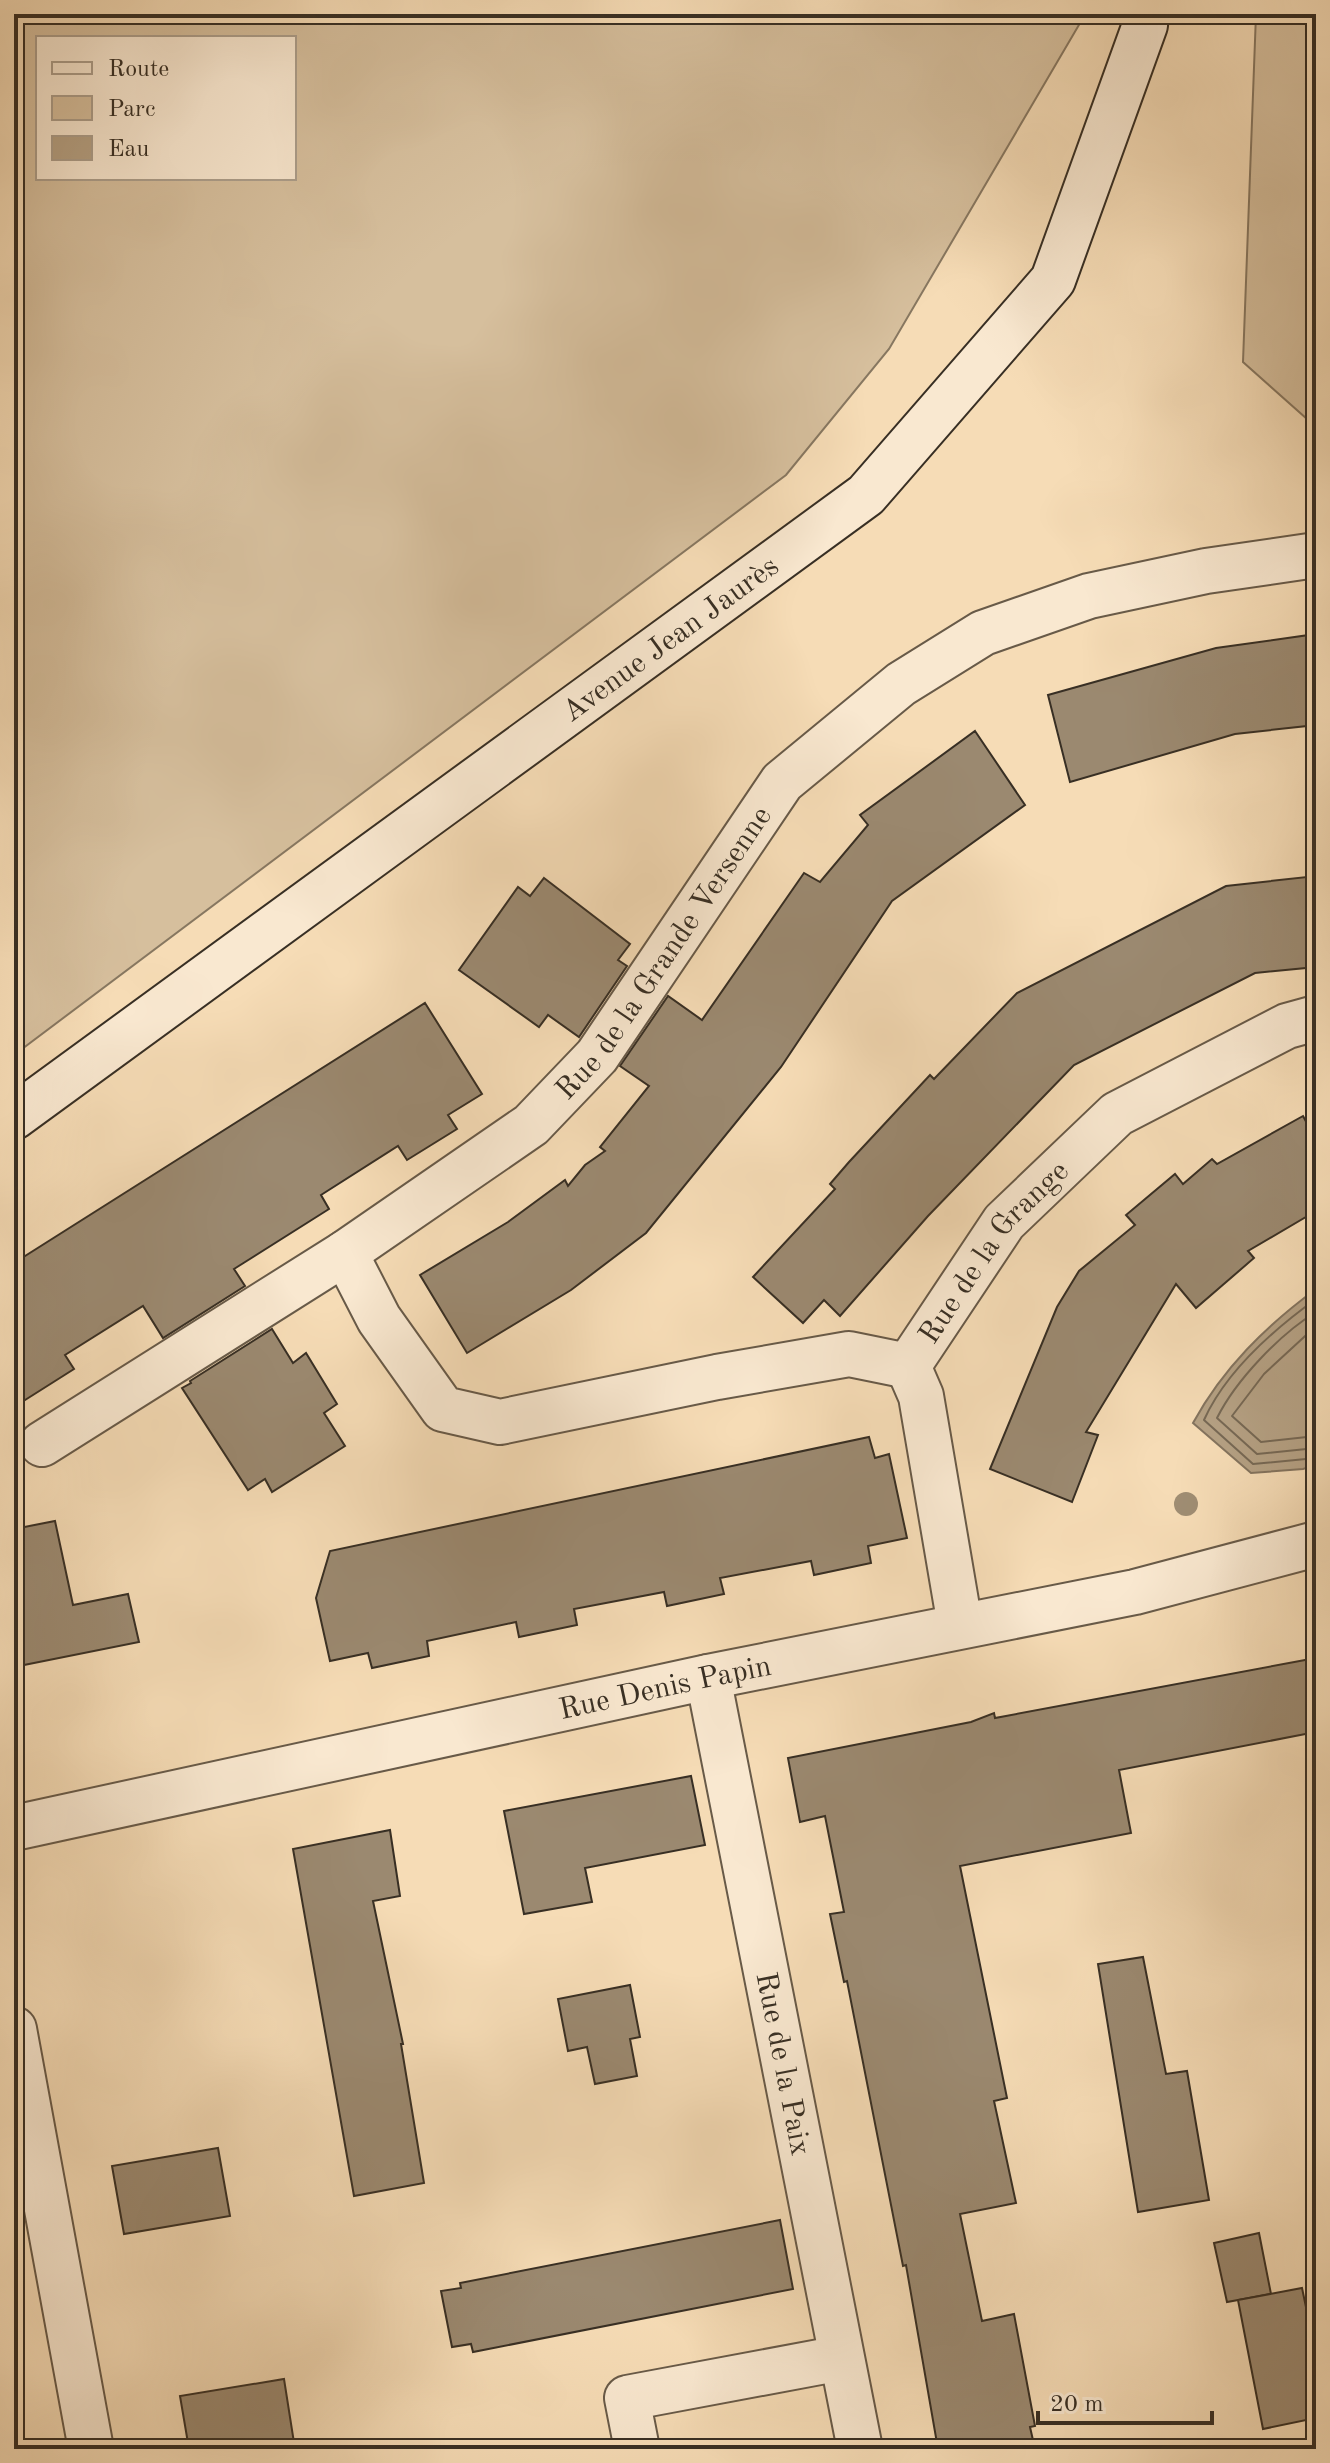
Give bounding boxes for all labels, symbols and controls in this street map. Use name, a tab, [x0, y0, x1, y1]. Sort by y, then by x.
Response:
legend	[36, 36, 296, 180]
text: Route	[108, 58, 169, 82]
text: Parc	[108, 98, 155, 122]
text: Eau	[108, 138, 149, 162]
street label: Avenue Jean Jaurès	[557, 551, 785, 728]
street label: Rue de la Grande Versenne	[551, 802, 778, 1106]
street label: Rue de la Grange	[914, 1156, 1075, 1350]
street label: Rue Denis Papin	[556, 1652, 774, 1726]
street label: Rue de la Paix	[749, 1970, 815, 2158]
scale bar	[1038, 2375, 1212, 2425]
text: 20 m	[1050, 2393, 1104, 2417]

